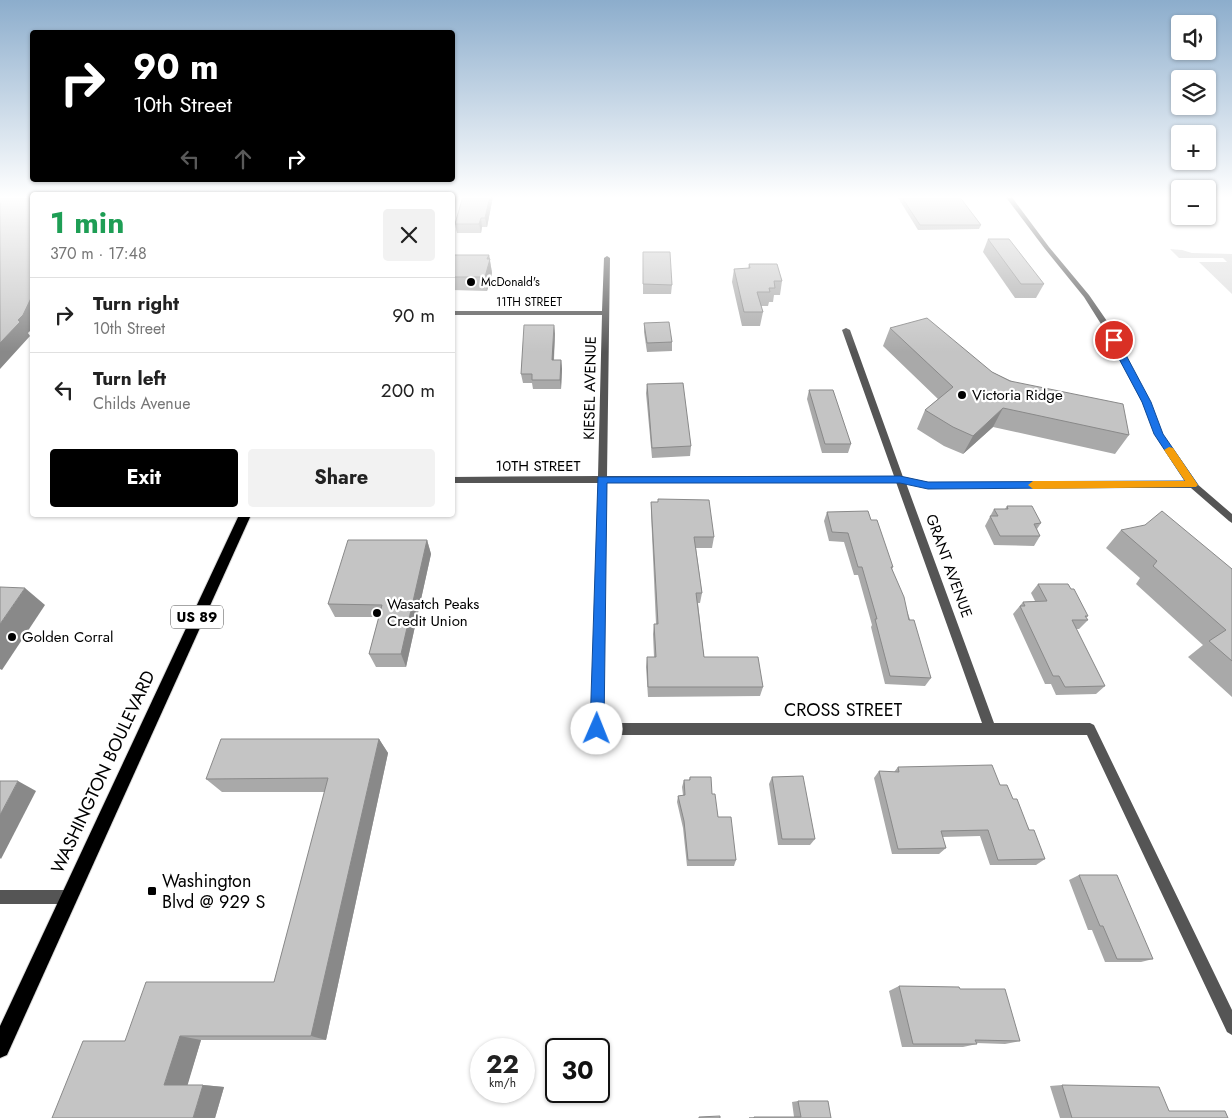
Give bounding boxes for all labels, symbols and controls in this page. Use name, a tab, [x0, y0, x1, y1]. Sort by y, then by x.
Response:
map controls	[1171, 15, 1216, 225]
button: sound	[1171, 15, 1216, 60]
text: 90 m	[133, 42, 219, 92]
icon: right	[50, 50, 115, 115]
button: layers	[1171, 70, 1216, 115]
text: 10th Street	[133, 88, 232, 120]
button: +	[1171, 125, 1216, 170]
icon: left	[176, 145, 204, 173]
icon: ahead	[229, 145, 257, 173]
icon: right	[282, 145, 310, 173]
button: −	[1171, 180, 1216, 225]
text: 1 min	[50, 201, 124, 244]
button: close	[383, 209, 435, 261]
text: 370 m · 17:48	[50, 242, 147, 265]
place label: McDonald's	[481, 273, 540, 291]
marker: McDonald's	[465, 276, 477, 288]
text: Turn right	[93, 290, 179, 317]
street label: 11TH STREET	[496, 293, 563, 311]
icon: right	[50, 301, 78, 329]
text: 90 m	[392, 302, 435, 329]
text: 10th Street	[93, 317, 165, 340]
pin	[1093, 319, 1135, 361]
icon: arrive	[1100, 326, 1128, 354]
street label: KIESEL AVENUE	[578, 336, 602, 440]
text: Turn left	[93, 365, 166, 392]
icon: left	[50, 376, 78, 404]
text: 200 m	[381, 377, 435, 404]
place label: Victoria Ridge	[972, 384, 1063, 406]
marker: Victoria Ridge	[956, 389, 968, 401]
text: Childs Avenue	[93, 392, 190, 415]
button: Exit	[50, 449, 238, 507]
button: Share	[248, 449, 435, 507]
street label: 10TH STREET	[495, 455, 581, 477]
street label: GRANT AVENUE	[920, 511, 978, 621]
place label: Wasatch Peaks Credit Union	[387, 593, 479, 632]
road number: US 89	[171, 606, 223, 628]
marker: Wasatch Peaks Credit Union	[371, 607, 383, 619]
place label: Golden Corral	[22, 626, 113, 648]
marker: Golden Corral	[6, 631, 18, 643]
street label: WASHINGTON BOULEVARD	[44, 666, 162, 878]
street label: CROSS STREET	[784, 697, 903, 723]
position arrow	[570, 702, 622, 754]
place label: Washington Blvd @ 929 S	[162, 868, 265, 915]
marker: Washington Blvd @ 929 S	[146, 885, 158, 897]
speed limit sign: 30	[545, 1038, 610, 1103]
text: 22	[486, 1046, 519, 1082]
text: km/h	[489, 1074, 516, 1092]

